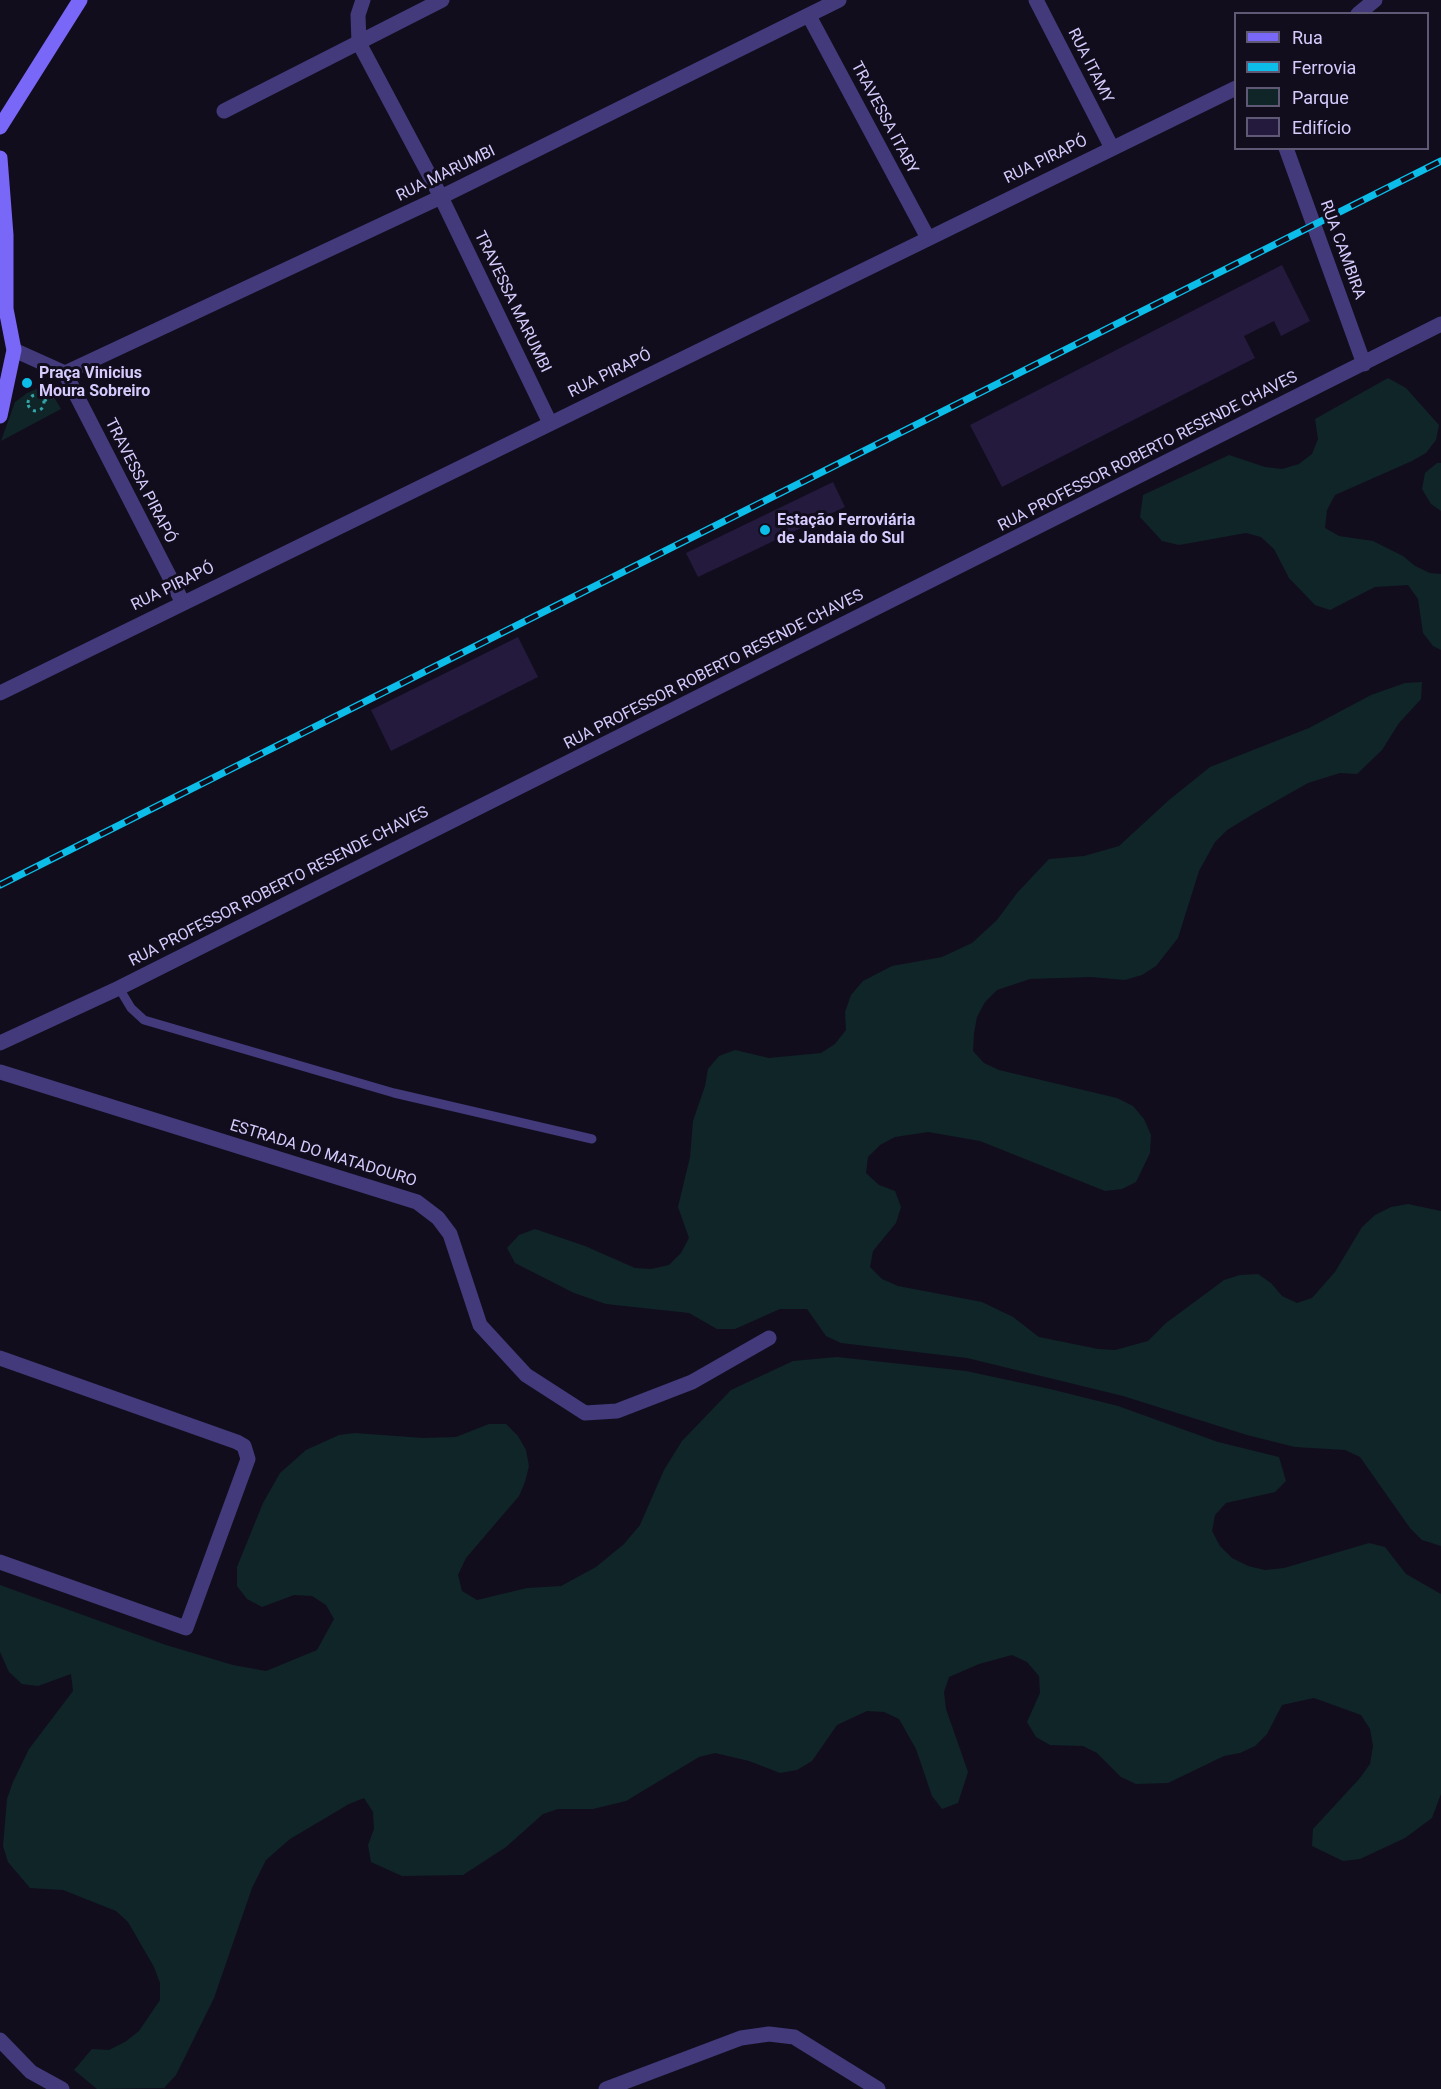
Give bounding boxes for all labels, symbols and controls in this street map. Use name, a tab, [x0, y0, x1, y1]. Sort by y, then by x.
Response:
legend	[1234, 12, 1429, 150]
street label: RUA ITAMY	[1063, 25, 1117, 107]
text: Rua	[1292, 27, 1323, 48]
text: Ferrovia	[1292, 57, 1356, 78]
street label: TRAVESSA ITABY	[846, 59, 922, 177]
text: Parque	[1292, 87, 1349, 108]
text: Edifício	[1292, 117, 1351, 138]
street label: RUA PIRAPÓ	[1001, 132, 1091, 188]
street label: RUA MARUMBI	[393, 142, 499, 206]
street label: RUA CAMBIRA	[1315, 198, 1369, 302]
street label: TRAVESSA MARUMBI	[469, 228, 555, 376]
street label: RUA PIRAPÓ	[565, 346, 655, 402]
place label: Praça Vinicius Moura Sobreiro	[39, 364, 150, 402]
street label: RUA PROFESSOR ROBERTO RESENDE CHAVES	[995, 368, 1301, 536]
marker: Praça Vinicius Moura Sobreiro	[20, 376, 34, 390]
street label: TRAVESSA PIRAPÓ	[100, 415, 180, 547]
place label: Estação Ferroviária de Jandaia do Sul	[777, 511, 915, 549]
marker: Estação Ferroviária de Jandaia do Sul	[758, 523, 772, 537]
street label: RUA PIRAPÓ	[128, 559, 218, 615]
street label: RUA PROFESSOR ROBERTO RESENDE CHAVES	[561, 586, 867, 754]
street label: RUA PROFESSOR ROBERTO RESENDE CHAVES	[126, 803, 432, 971]
street label: ESTRADA DO MATADOURO	[227, 1116, 419, 1192]

